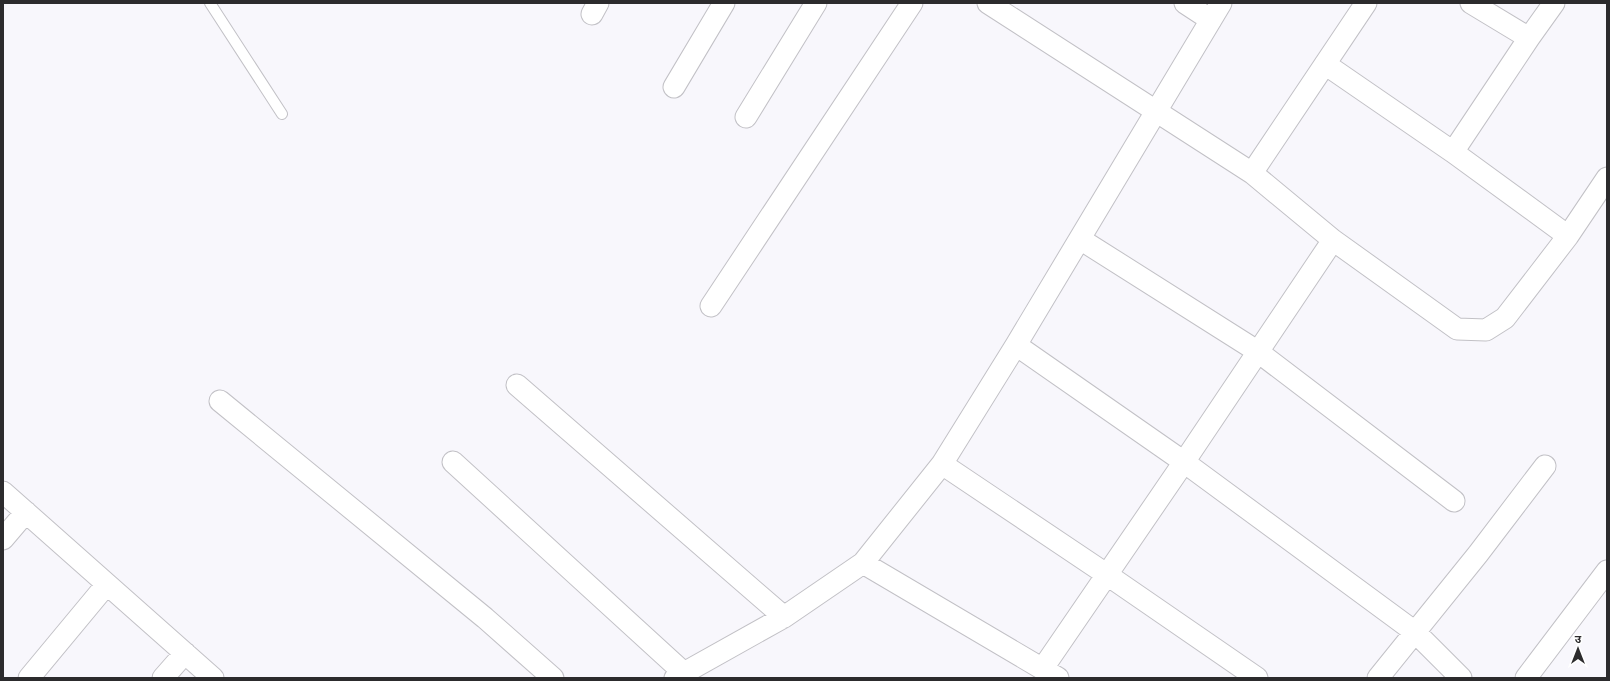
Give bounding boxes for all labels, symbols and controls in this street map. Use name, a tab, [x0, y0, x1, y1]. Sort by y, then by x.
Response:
north arrow	[1558, 629, 1598, 669]
text: उ	[1575, 632, 1582, 646]

